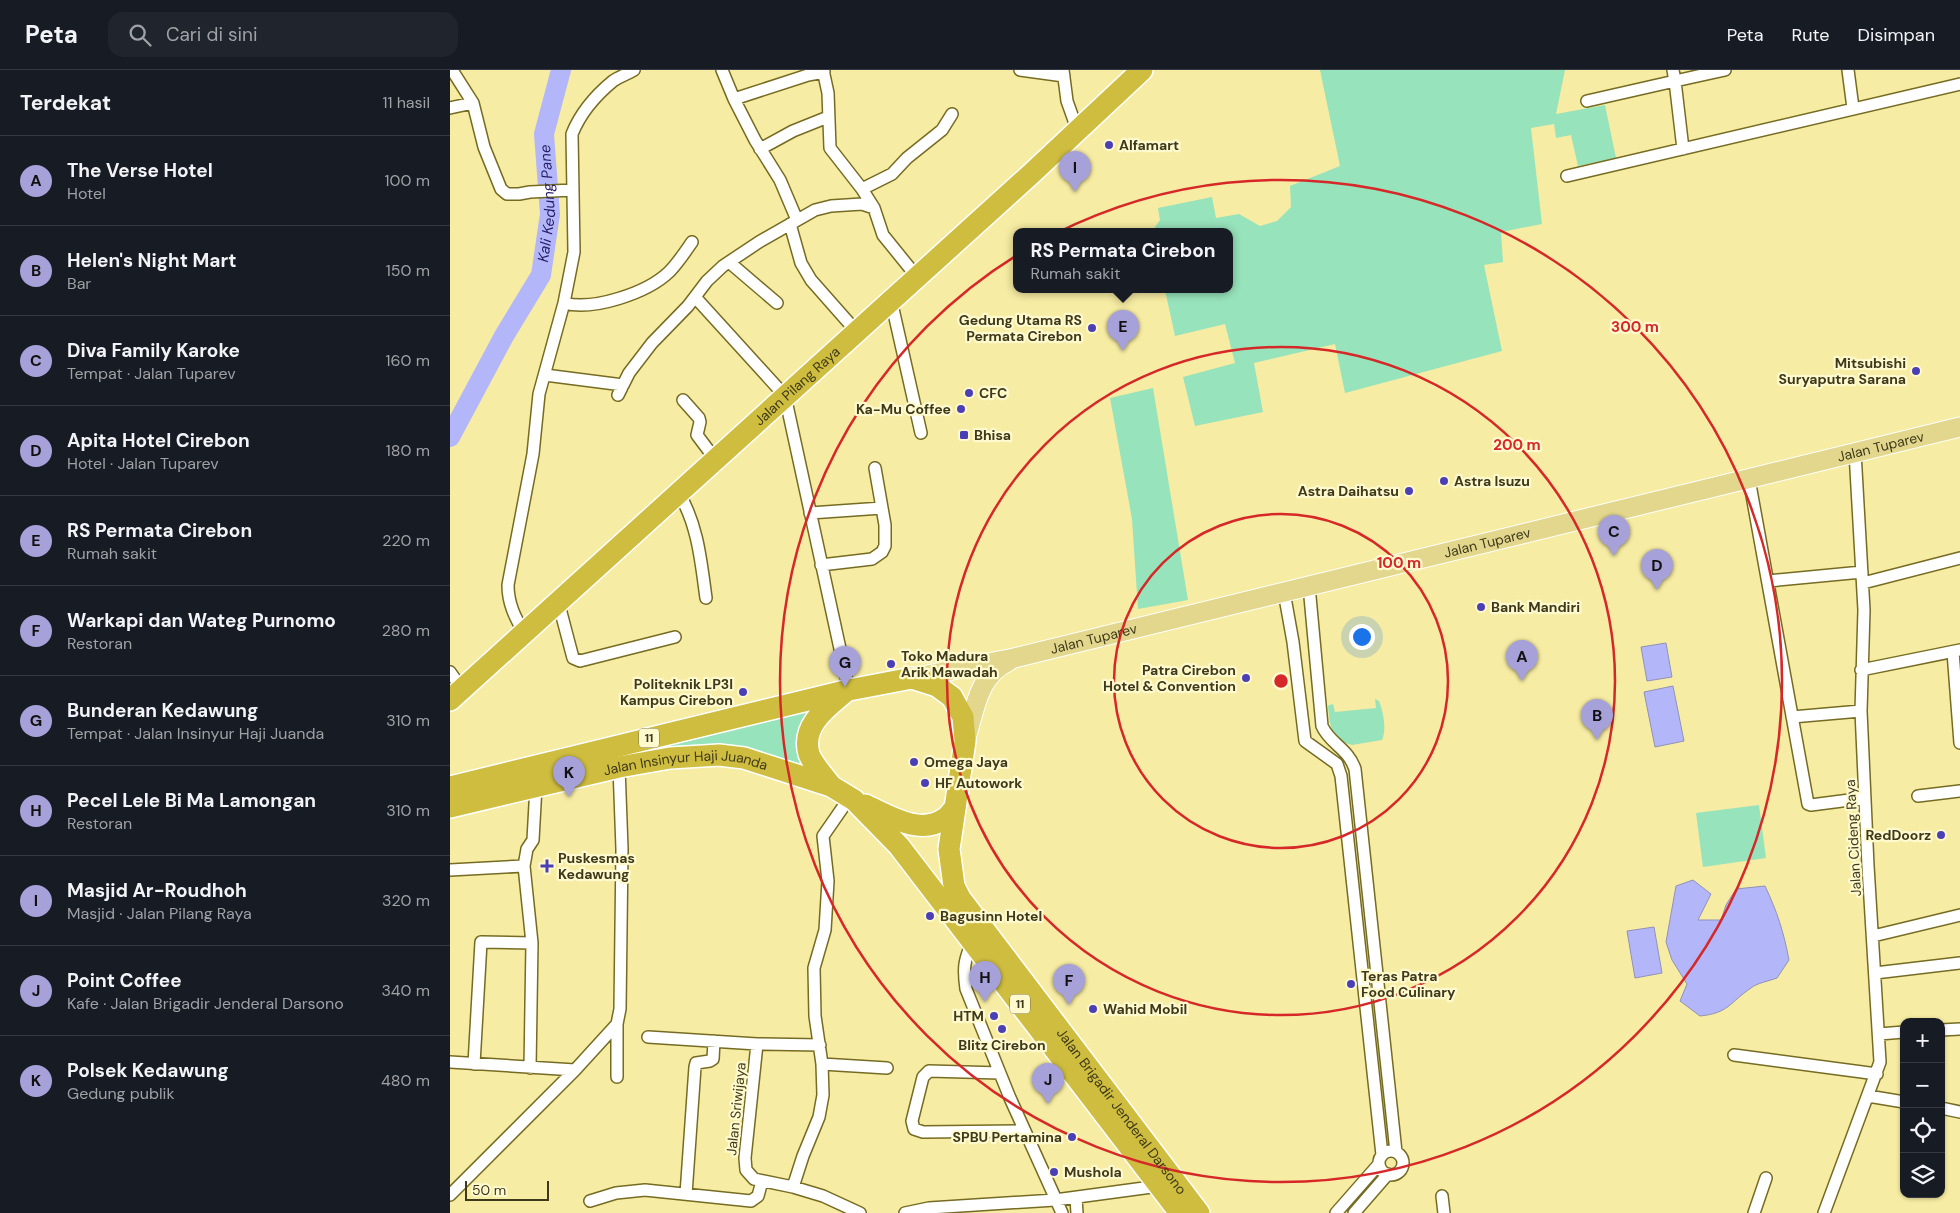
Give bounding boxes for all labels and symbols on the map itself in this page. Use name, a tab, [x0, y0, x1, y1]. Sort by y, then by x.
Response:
place label: Alfamart	[1119, 136, 1179, 154]
marker: Alfamart	[1103, 139, 1115, 151]
water label: Kali Kedung Pane	[533, 143, 560, 264]
pin: I	[1059, 151, 1091, 192]
pin: E	[1107, 310, 1139, 351]
place label: Gedung Utama RS Permata Cirebon	[959, 311, 1082, 345]
text: 300 m	[1611, 317, 1659, 337]
marker: Gedung Utama RS Permata Cirebon	[1086, 322, 1098, 334]
street label: Jalan Pilang Raya	[750, 342, 844, 429]
place label: Mitsubishi Suryaputra Sarana	[1779, 354, 1906, 388]
marker: Mitsubishi Suryaputra Sarana	[1910, 365, 1922, 377]
place label: CFC	[979, 384, 1007, 402]
marker: CFC	[963, 387, 975, 399]
place label: Ka-Mu Coffee	[856, 400, 951, 418]
marker: Ka-Mu Coffee	[955, 403, 967, 415]
place label: Bhisa	[974, 426, 1011, 444]
street label: Jalan Tuparev	[1835, 427, 1926, 466]
marker: Bhisa	[958, 429, 970, 441]
text: 200 m	[1493, 435, 1541, 455]
place label: Astra Isuzu	[1454, 472, 1530, 490]
marker: Astra Isuzu	[1438, 475, 1450, 487]
place label: Astra Daihatsu	[1298, 482, 1399, 500]
marker: Astra Daihatsu	[1403, 485, 1415, 497]
pin: C	[1598, 515, 1630, 556]
street label: Jalan Tuparev	[1442, 523, 1533, 562]
pin: D	[1641, 549, 1673, 590]
text: 100 m	[1377, 553, 1421, 573]
place label: Bank Mandiri	[1491, 598, 1580, 616]
marker: Bank Mandiri	[1475, 601, 1487, 613]
street label: Jalan Tuparev	[1048, 619, 1140, 658]
your location	[1349, 624, 1375, 650]
pin: A	[1506, 640, 1538, 681]
pin: G	[829, 646, 861, 687]
place label: Toko Madura Arik Mawadah	[901, 647, 998, 681]
marker: Toko Madura Arik Mawadah	[885, 658, 897, 670]
place label: Patra Cirebon Hotel & Convention	[1103, 661, 1236, 695]
marker: Patra Cirebon Hotel & Convention	[1240, 672, 1252, 684]
centre of rings	[1272, 672, 1290, 690]
place label: Politeknik LP3I Kampus Cirebon	[620, 675, 733, 709]
marker: Politeknik LP3I Kampus Cirebon	[737, 686, 749, 698]
pin: B	[1581, 699, 1613, 740]
road number: 11	[639, 728, 659, 748]
street label: Jalan Insinyur Haji Juanda	[602, 746, 770, 779]
place label: Omega Jaya	[924, 753, 1008, 771]
pin: K	[553, 756, 585, 797]
marker: Omega Jaya	[908, 756, 920, 768]
place label: HF Autowork	[935, 774, 1022, 792]
marker: HF Autowork	[919, 777, 931, 789]
street label: Jalan Cideng Raya	[1841, 779, 1865, 897]
place label: RedDoorz	[1865, 826, 1931, 844]
marker: RedDoorz	[1935, 829, 1947, 841]
place label: Puskesmas Kedawung	[558, 849, 635, 883]
marker: Puskesmas Kedawung	[540, 859, 554, 873]
place label: Bagusinn Hotel	[940, 907, 1042, 925]
marker: Bagusinn Hotel	[924, 910, 936, 922]
pin: H	[969, 961, 1001, 1002]
pin: F	[1053, 964, 1085, 1005]
place label: Teras Patra Food Culinary	[1361, 967, 1456, 1001]
marker: Teras Patra Food Culinary	[1345, 978, 1357, 990]
road number: 11	[1010, 994, 1030, 1014]
place label: Wahid Mobil	[1103, 1000, 1187, 1018]
marker: Wahid Mobil	[1087, 1003, 1099, 1015]
place label: HTM	[953, 1007, 984, 1025]
marker: HTM	[988, 1010, 1000, 1022]
marker: Blitz Cirebon	[996, 1023, 1008, 1035]
street label: Jalan Brigadir Jenderal Darsono	[1053, 1024, 1191, 1198]
place label: Blitz Cirebon	[958, 1036, 1046, 1054]
street label: Jalan Sriwijaya	[722, 1062, 750, 1156]
pin: J	[1032, 1063, 1064, 1104]
place label: SPBU Pertamina	[953, 1128, 1062, 1146]
marker: SPBU Pertamina	[1066, 1131, 1078, 1143]
place label: Mushola	[1064, 1163, 1122, 1181]
marker: Mushola	[1048, 1166, 1060, 1178]
scale bar	[465, 1178, 549, 1201]

